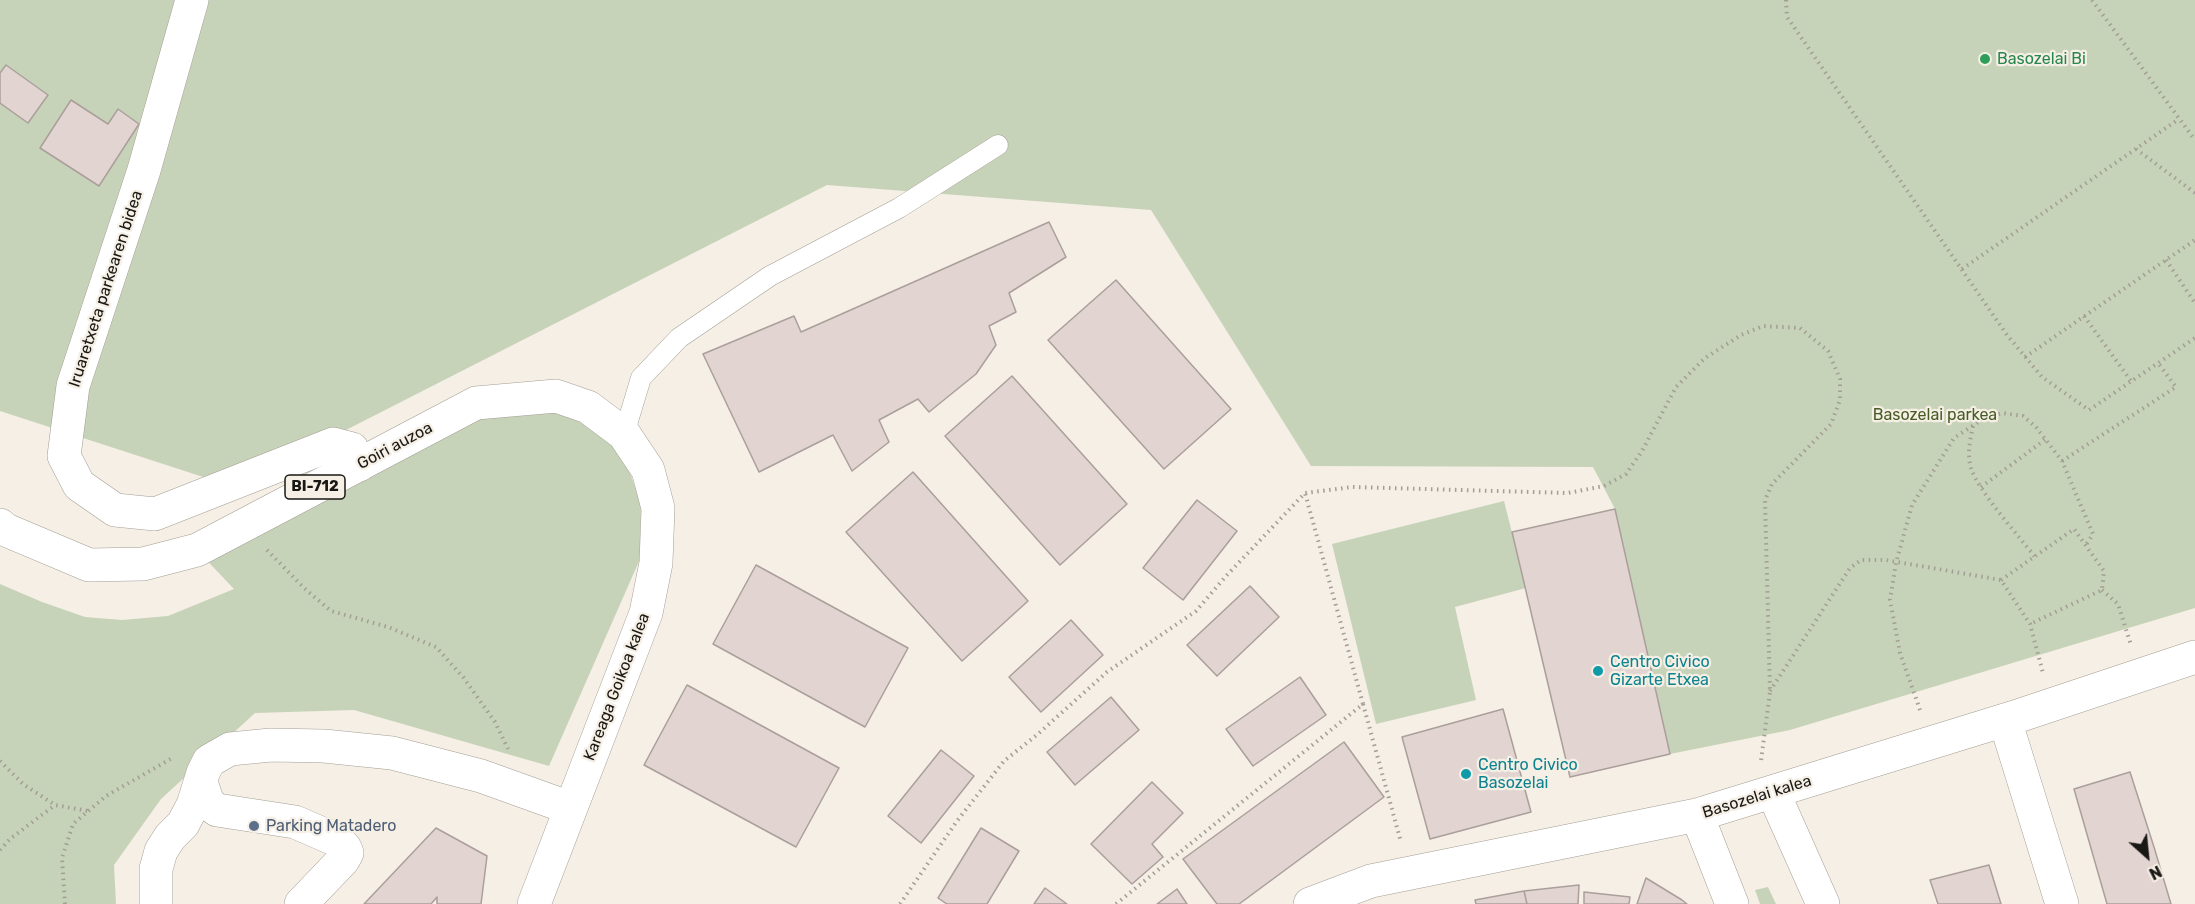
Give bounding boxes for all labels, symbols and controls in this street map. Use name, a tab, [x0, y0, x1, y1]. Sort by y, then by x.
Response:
place label: Basozelai Bi	[1997, 49, 2086, 69]
marker: Basozelai Bi	[1978, 52, 1992, 66]
street label: Iruaretxeta parkearen bidea	[65, 188, 147, 390]
park label: Basozelai parkea	[1873, 405, 1997, 425]
street label: Goiri auzoa	[354, 418, 436, 474]
road number: BI-712	[285, 475, 345, 499]
street label: Kareaga Goikoa kalea	[580, 610, 654, 764]
place label: Centro Civico Gizarte Etxea	[1610, 652, 1710, 690]
marker: Centro Civico Gizarte Etxea	[1591, 664, 1605, 678]
place label: Centro Civico Basozelai	[1478, 755, 1578, 793]
marker: Centro Civico Basozelai	[1459, 767, 1473, 781]
street label: Basozelai kalea	[1700, 771, 1814, 823]
place label: Parking Matadero	[266, 816, 396, 836]
marker: Parking Matadero	[247, 819, 261, 833]
north arrow	[2117, 826, 2177, 886]
text: N	[2146, 861, 2165, 884]

